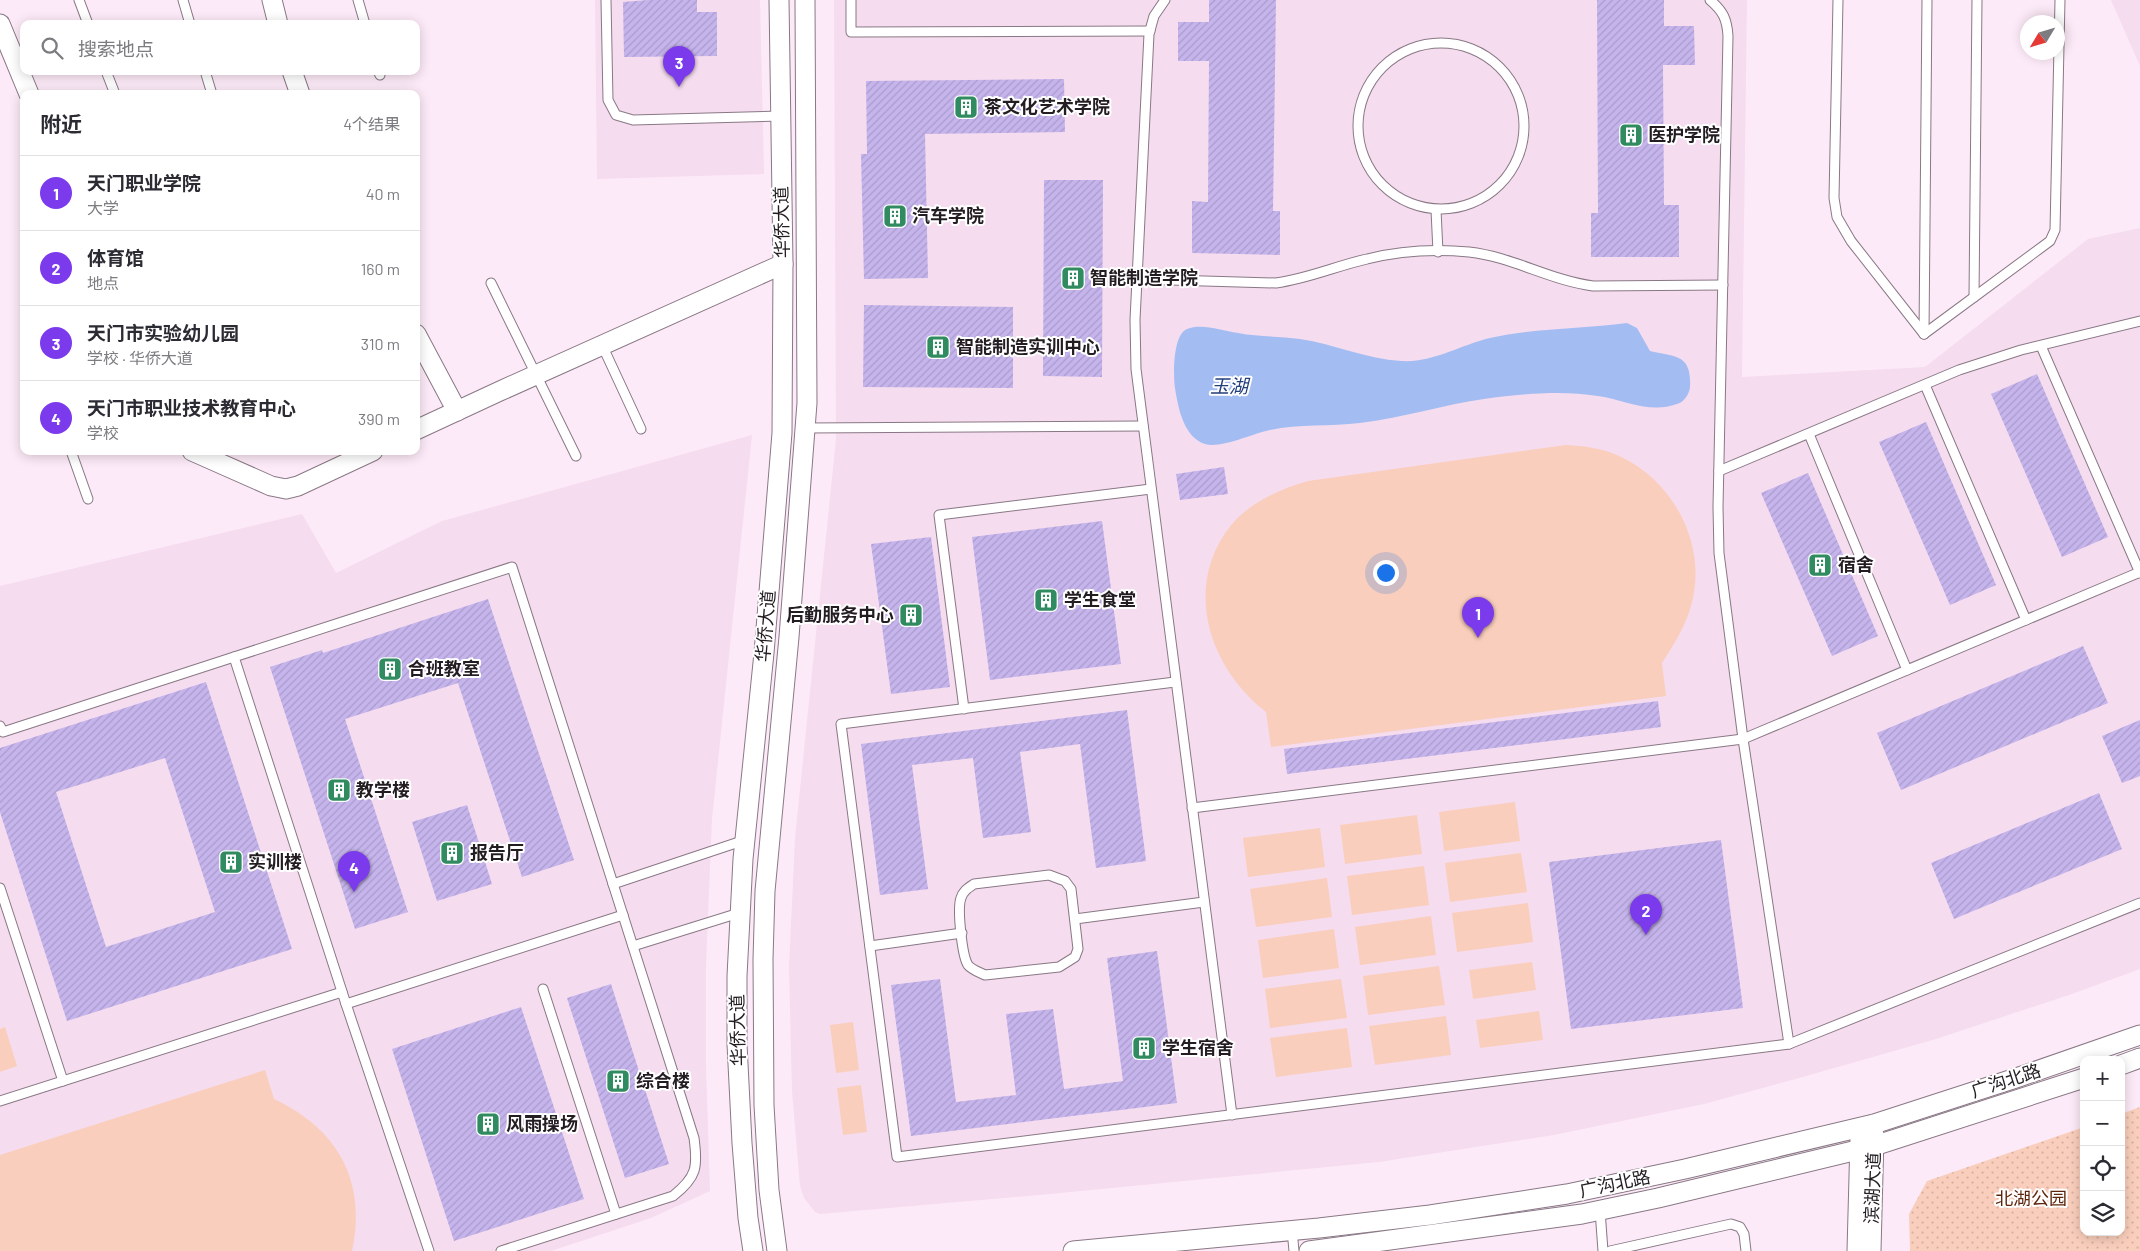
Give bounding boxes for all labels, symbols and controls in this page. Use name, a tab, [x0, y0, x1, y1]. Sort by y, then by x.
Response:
north arrow	[2020, 15, 2065, 60]
search box	[20, 20, 420, 75]
icon: search	[38, 34, 66, 62]
text: 搜索地点	[78, 37, 154, 60]
pin: 3	[663, 46, 695, 87]
building icon: 茶文化艺术学院	[953, 94, 979, 120]
place label: 茶文化艺术学院	[984, 95, 1110, 117]
text: 附近	[40, 111, 82, 136]
text: 4个结果	[343, 114, 400, 133]
building icon: 医护学院	[1618, 122, 1644, 148]
place label: 医护学院	[1648, 123, 1720, 145]
text: 天门职业学院	[87, 171, 201, 194]
text: 1	[53, 184, 59, 203]
text: 40 m	[366, 184, 400, 203]
street label: 华侨大道	[769, 186, 793, 258]
text: 大学	[87, 198, 119, 217]
building icon: 汽车学院	[882, 203, 908, 229]
place label: 汽车学院	[912, 204, 984, 226]
text: 体育馆	[87, 246, 144, 269]
text: 2	[52, 259, 60, 278]
text: 160 m	[361, 259, 400, 278]
building icon: 智能制造学院	[1060, 265, 1086, 291]
place label: 智能制造学院	[1090, 266, 1198, 288]
text: 地点	[87, 273, 119, 292]
text: 天门市实验幼儿园	[87, 321, 239, 344]
text: 3	[52, 334, 60, 353]
text: 310 m	[361, 334, 400, 353]
building icon: 智能制造实训中心	[925, 334, 951, 360]
place label: 智能制造实训中心	[956, 335, 1100, 357]
text: 学校 · 华侨大道	[87, 348, 193, 367]
water label: 玉湖	[1210, 374, 1251, 397]
text: 天门市职业技术教育中心	[87, 396, 296, 419]
text: 4	[51, 409, 61, 428]
text: 390 m	[358, 409, 400, 428]
text: 学校	[87, 423, 119, 442]
building icon: 宿舍	[1807, 552, 1833, 578]
place label: 宿舍	[1838, 553, 1874, 575]
your location	[1373, 560, 1399, 586]
building icon: 学生食堂	[1033, 587, 1059, 613]
place label: 学生食堂	[1064, 588, 1136, 610]
street label: 华侨大道	[751, 589, 779, 663]
pin: 1	[1462, 597, 1494, 638]
building icon: 后勤服务中心	[898, 602, 924, 628]
place label: 后勤服务中心	[786, 603, 894, 625]
building icon: 合班教室	[377, 656, 403, 682]
place label: 合班教室	[408, 657, 480, 679]
building icon: 教学楼	[326, 777, 352, 803]
place label: 教学楼	[356, 778, 410, 800]
building icon: 报告厅	[439, 840, 465, 866]
place label: 报告厅	[470, 841, 524, 863]
building icon: 实训楼	[218, 849, 244, 875]
place label: 实训楼	[248, 850, 302, 872]
pin: 4	[338, 851, 370, 892]
pin: 2	[1630, 894, 1662, 935]
street label: 华侨大道	[725, 994, 749, 1066]
building icon: 学生宿舍	[1131, 1035, 1157, 1061]
place label: 学生宿舍	[1162, 1036, 1234, 1058]
map controls	[2080, 1056, 2125, 1236]
button: +	[2080, 1056, 2125, 1101]
street label: 广沟北路	[1968, 1058, 2043, 1102]
building icon: 综合楼	[605, 1068, 631, 1094]
place label: 综合楼	[636, 1069, 690, 1091]
button: −	[2080, 1101, 2125, 1146]
building icon: 风雨操场	[475, 1111, 501, 1137]
place label: 风雨操场	[506, 1112, 578, 1134]
button: locate	[2080, 1146, 2125, 1191]
street label: 滨湖大道	[1860, 1152, 1884, 1224]
street label: 广沟北路	[1577, 1165, 1652, 1201]
park label: 北湖公园	[1995, 1187, 2067, 1209]
button: layers	[2080, 1191, 2125, 1236]

